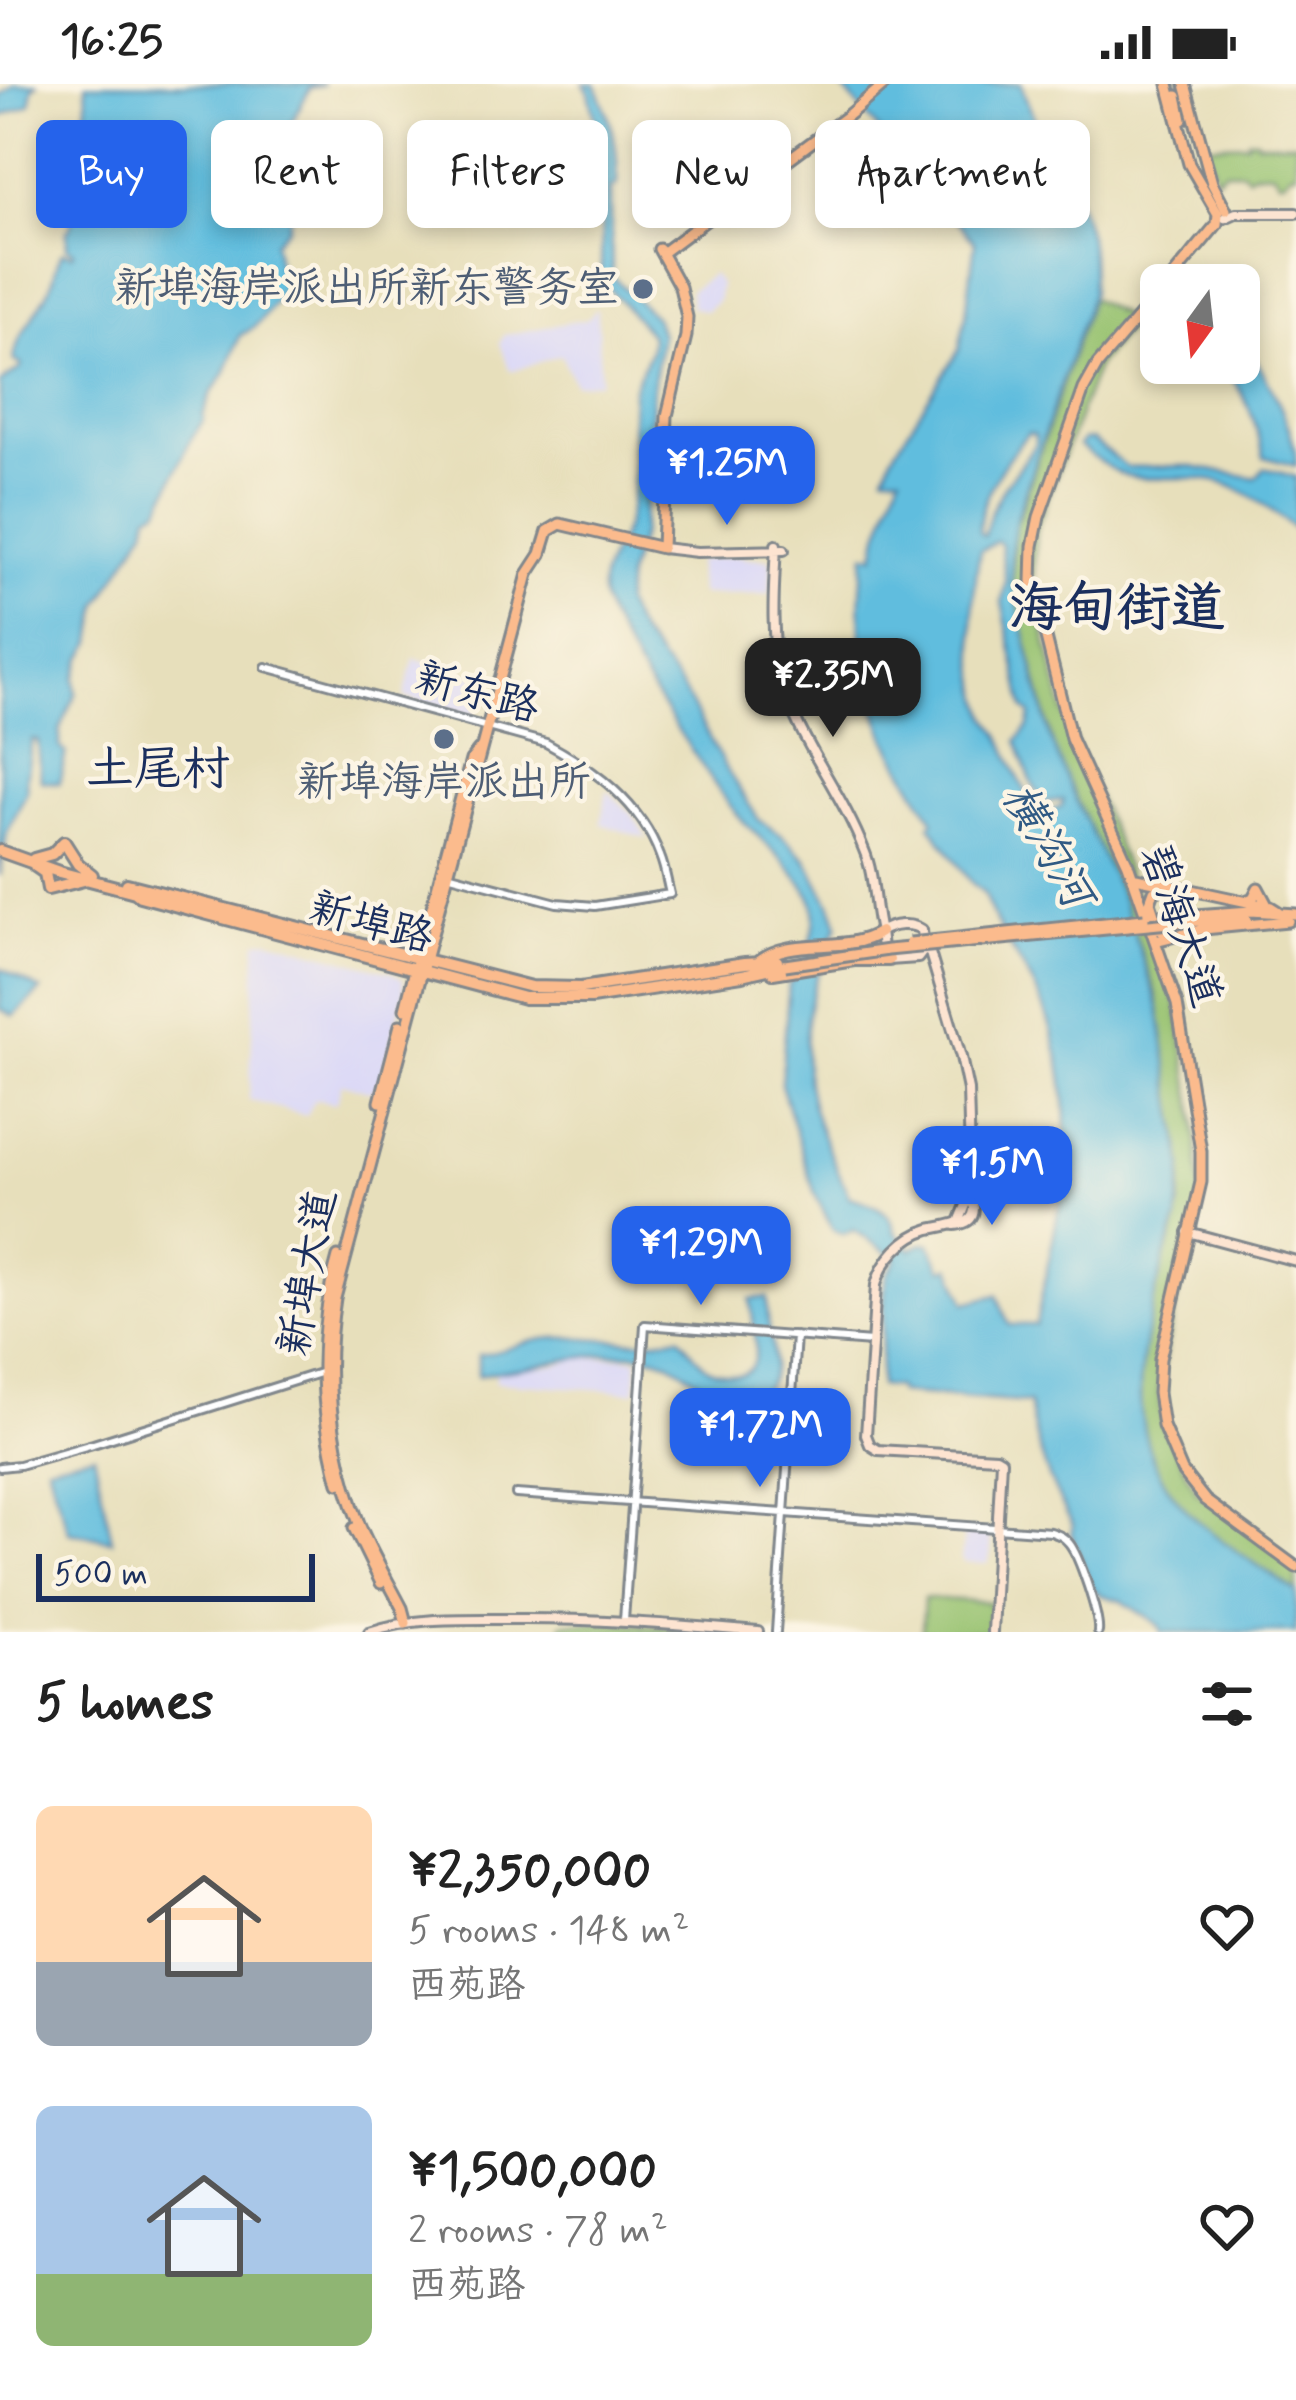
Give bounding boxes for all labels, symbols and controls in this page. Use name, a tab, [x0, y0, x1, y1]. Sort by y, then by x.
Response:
text: 16:25	[60, 13, 163, 72]
chip: Buy	[36, 120, 187, 228]
chip: Rent	[211, 120, 383, 228]
chip: Filters	[407, 120, 608, 228]
chip: New	[632, 120, 791, 228]
chip: Apartment	[815, 120, 1090, 228]
place label: 新埠海岸派出所新东警务室	[115, 262, 619, 317]
north arrow	[1140, 264, 1260, 384]
map controls	[1140, 264, 1260, 384]
marker: 新埠海岸派出所新东警务室	[630, 276, 656, 302]
pin: ¥1.25M	[629, 426, 825, 528]
text: ¥1.25M	[666, 439, 788, 490]
district label: 海甸街道	[1009, 575, 1225, 646]
pin: ¥2.35M	[735, 638, 931, 740]
street label: 新东路	[409, 651, 545, 737]
text: ¥2.35M	[772, 651, 894, 702]
marker: 新埠海岸派出所	[431, 726, 457, 752]
district label: 土尾村	[86, 739, 230, 802]
place label: 新埠海岸派出所	[297, 756, 591, 811]
water label: 横沟河	[987, 773, 1109, 925]
street label: 碧海大道	[1127, 838, 1233, 1014]
street label: 新埠路	[303, 881, 439, 967]
pin: ¥1.5M	[908, 1126, 1076, 1228]
text: ¥1.5M	[939, 1139, 1045, 1190]
street label: 新埠大道	[267, 1185, 351, 1361]
pin: ¥1.29M	[603, 1206, 799, 1308]
text: ¥1.29M	[639, 1219, 763, 1270]
pin: ¥1.72M	[662, 1388, 858, 1490]
text: ¥1.72M	[697, 1401, 823, 1452]
scale bar	[36, 1548, 315, 1601]
text: 500 m	[54, 1553, 148, 1597]
text: 5 homes	[36, 1671, 214, 1737]
icon: filters	[1194, 1671, 1260, 1737]
text: ¥2,350,000	[408, 1840, 651, 1906]
icon: home	[132, 1854, 276, 1998]
icon: heart	[1194, 1893, 1260, 1959]
text: 5 rooms · 148 m²	[408, 1906, 689, 1957]
text: 西苑路	[408, 1961, 525, 2012]
text: ¥1,500,000	[408, 2140, 657, 2206]
icon: home	[132, 2154, 276, 2298]
icon: heart	[1194, 2193, 1260, 2259]
text: 2 rooms · 78 m²	[408, 2206, 668, 2257]
text: 西苑路	[408, 2261, 525, 2312]

